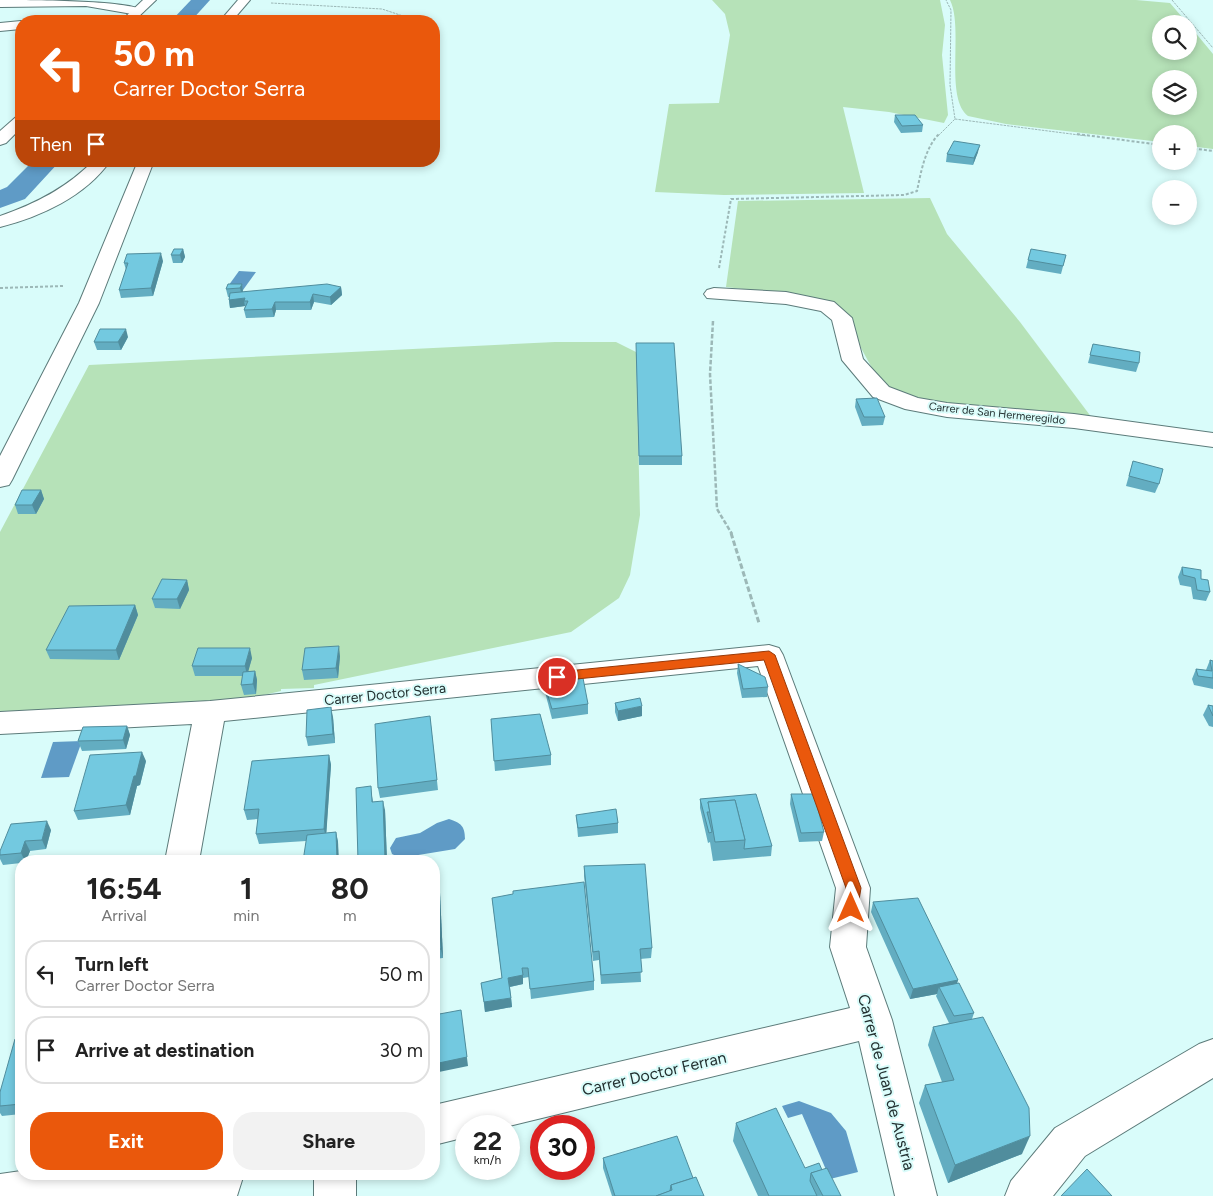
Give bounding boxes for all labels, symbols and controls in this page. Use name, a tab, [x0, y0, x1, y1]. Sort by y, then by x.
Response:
map controls	[1152, 15, 1197, 225]
button: search	[1152, 15, 1197, 60]
text: 50 m	[113, 33, 195, 75]
icon: left	[30, 35, 95, 100]
button: layers	[1152, 70, 1197, 115]
text: Carrer Doctor Serra	[113, 75, 305, 102]
button: +	[1152, 125, 1197, 170]
icon: arrive	[82, 130, 110, 158]
text: Then	[30, 133, 72, 156]
button: −	[1152, 180, 1197, 225]
street label: Carrer de San Hermeregildo	[928, 400, 1066, 427]
pin	[536, 656, 578, 698]
icon: arrive	[543, 663, 571, 691]
street label: Carrer Doctor Serra	[323, 680, 447, 709]
text: 16:54	[86, 870, 162, 907]
text: 1	[240, 870, 253, 907]
text: 80	[331, 870, 369, 907]
position arrow	[824, 881, 876, 933]
text: Arrival	[102, 906, 147, 925]
text: min	[233, 906, 259, 925]
text: m	[343, 906, 357, 925]
text: Turn left	[75, 953, 149, 976]
icon: left	[32, 960, 60, 988]
text: 50 m	[379, 963, 423, 986]
text: Carrer Doctor Serra	[75, 976, 215, 995]
street label: Carrer de Juan de Austria	[854, 992, 919, 1172]
icon: arrive	[32, 1036, 60, 1064]
text: Arrive at destination	[75, 1039, 254, 1062]
text: 30 m	[380, 1039, 423, 1062]
street label: Carrer Doctor Ferran	[580, 1048, 728, 1099]
button: Exit	[30, 1112, 223, 1170]
button: Share	[233, 1112, 425, 1170]
speed limit sign: 30	[530, 1115, 595, 1180]
text: 22	[473, 1126, 502, 1156]
text: km/h	[474, 1153, 501, 1167]

